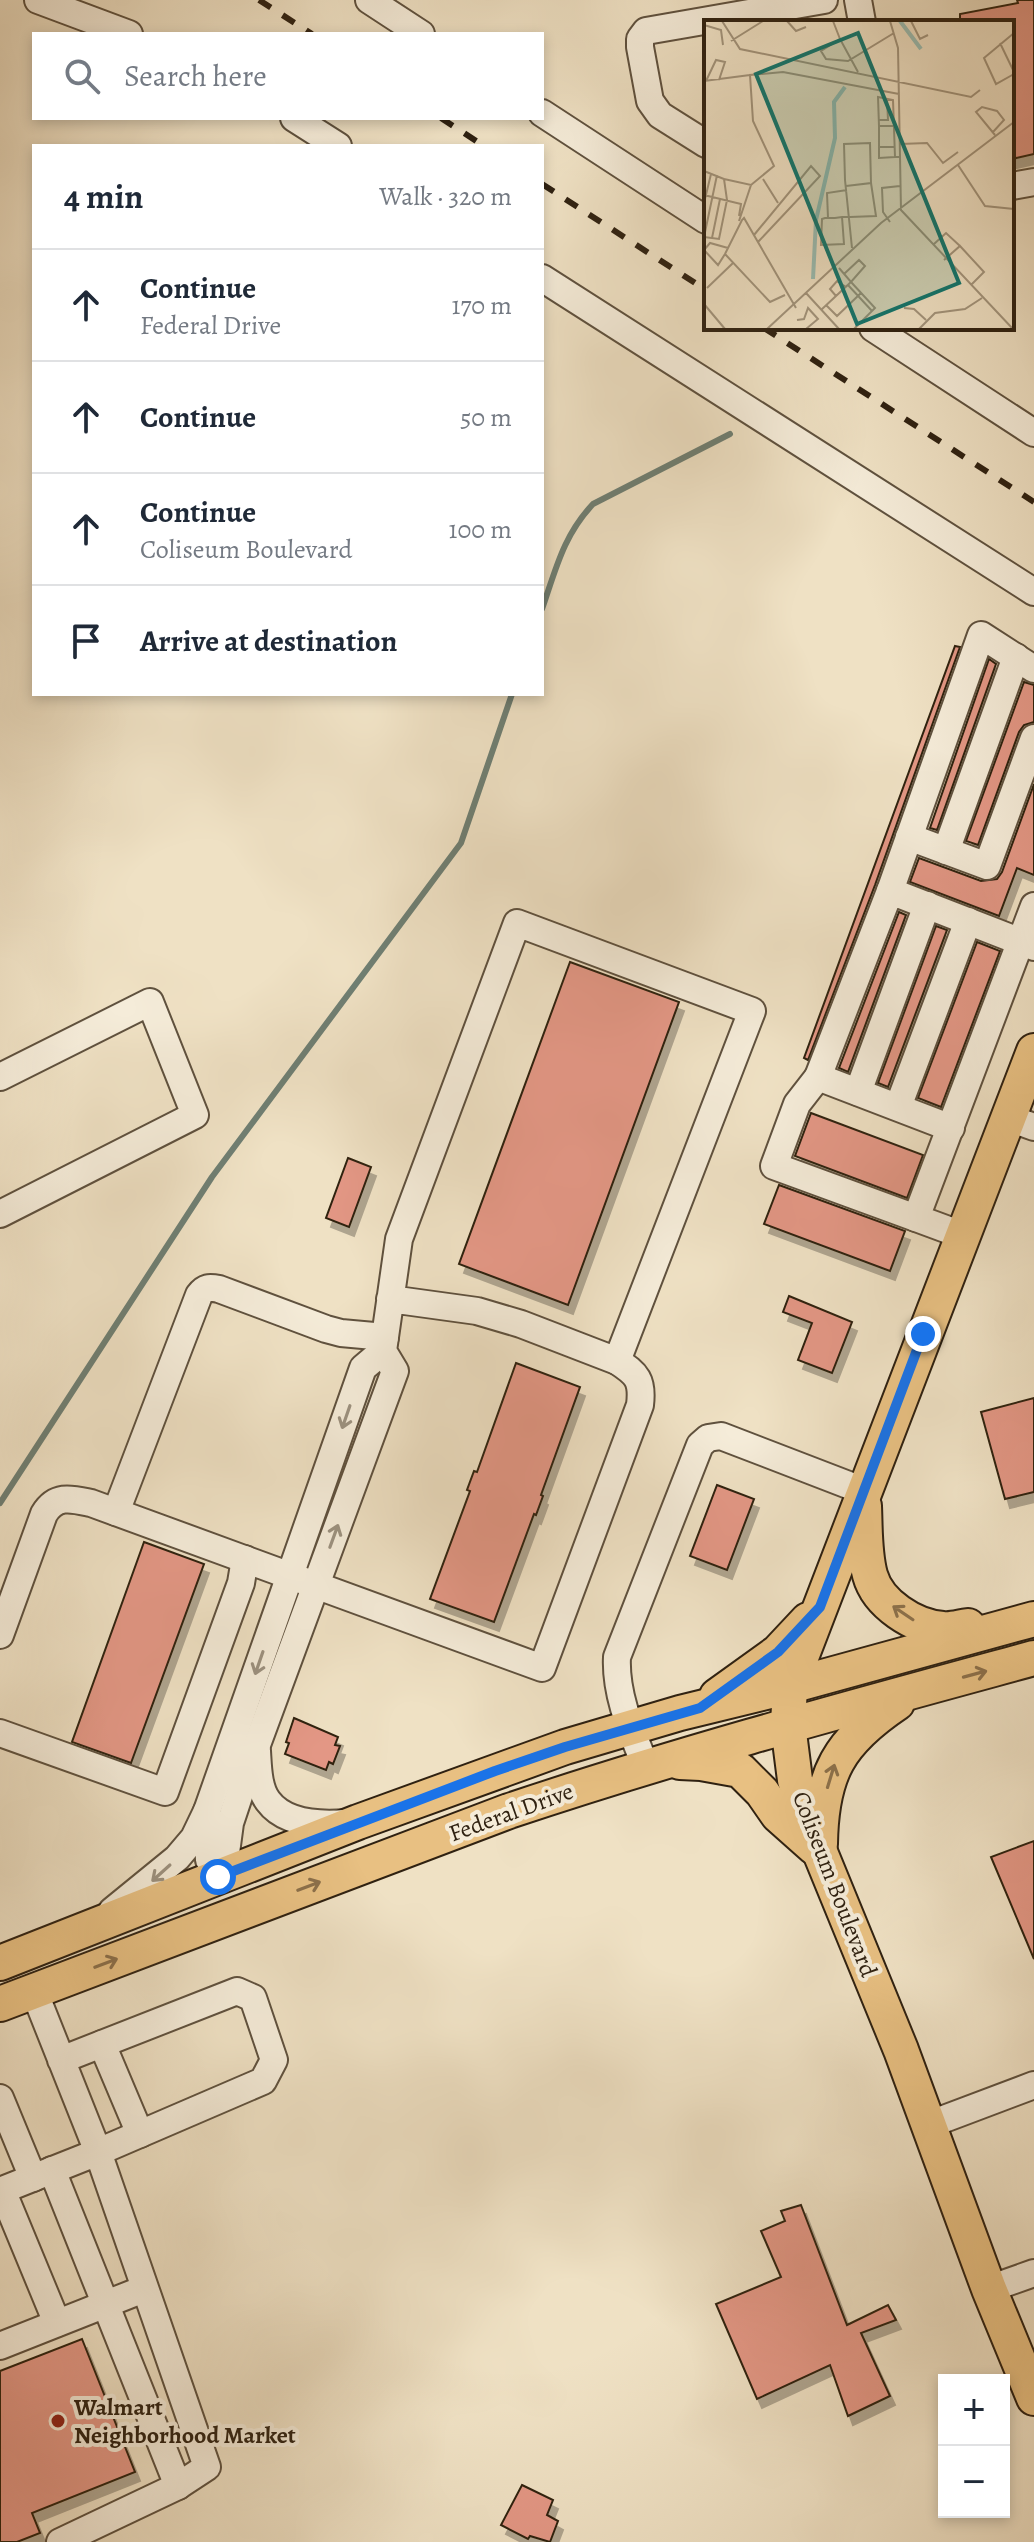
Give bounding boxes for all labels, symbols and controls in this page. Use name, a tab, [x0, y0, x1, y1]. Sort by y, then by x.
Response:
inset map	[704, 20, 1014, 330]
search box	[32, 32, 544, 120]
icon: search	[60, 54, 104, 98]
text: Search here	[124, 56, 267, 96]
text: 4 min	[64, 173, 143, 220]
text: Walk · 320 m	[379, 179, 512, 214]
text: Continue	[140, 268, 256, 308]
icon: ahead	[64, 283, 108, 327]
text: 170 m	[452, 288, 512, 323]
text: Federal Drive	[140, 308, 281, 343]
icon: ahead	[64, 395, 108, 439]
text: Continue	[140, 397, 256, 437]
text: 50 m	[460, 400, 512, 435]
text: Continue	[140, 492, 256, 532]
icon: ahead	[64, 507, 108, 551]
text: 100 m	[449, 512, 512, 547]
text: Coliseum Boulevard	[140, 532, 353, 567]
icon: arrive	[64, 619, 108, 663]
text: Arrive at destination	[140, 621, 397, 661]
route end	[905, 1316, 941, 1352]
one-way arrow	[338, 1405, 352, 1429]
one-way arrow	[327, 1523, 342, 1548]
one-way arrow	[892, 1605, 914, 1621]
one-way arrow	[251, 1650, 266, 1675]
one-way arrow	[961, 1666, 987, 1681]
one-way arrow	[824, 1764, 839, 1790]
street label: Federal Drive	[444, 1775, 578, 1849]
street label: Coliseum Boulevard	[785, 1787, 885, 1981]
route start	[200, 1859, 236, 1895]
one-way arrow	[151, 1864, 171, 1882]
one-way arrow	[296, 1878, 321, 1892]
one-way arrow	[93, 1955, 118, 1969]
map controls	[938, 2374, 1010, 2518]
button: +	[938, 2374, 1010, 2446]
place label: Walmart Neighborhood Market	[73, 2391, 296, 2451]
marker: Walmart Neighborhood Market	[49, 2412, 67, 2430]
button: −	[938, 2446, 1010, 2518]

